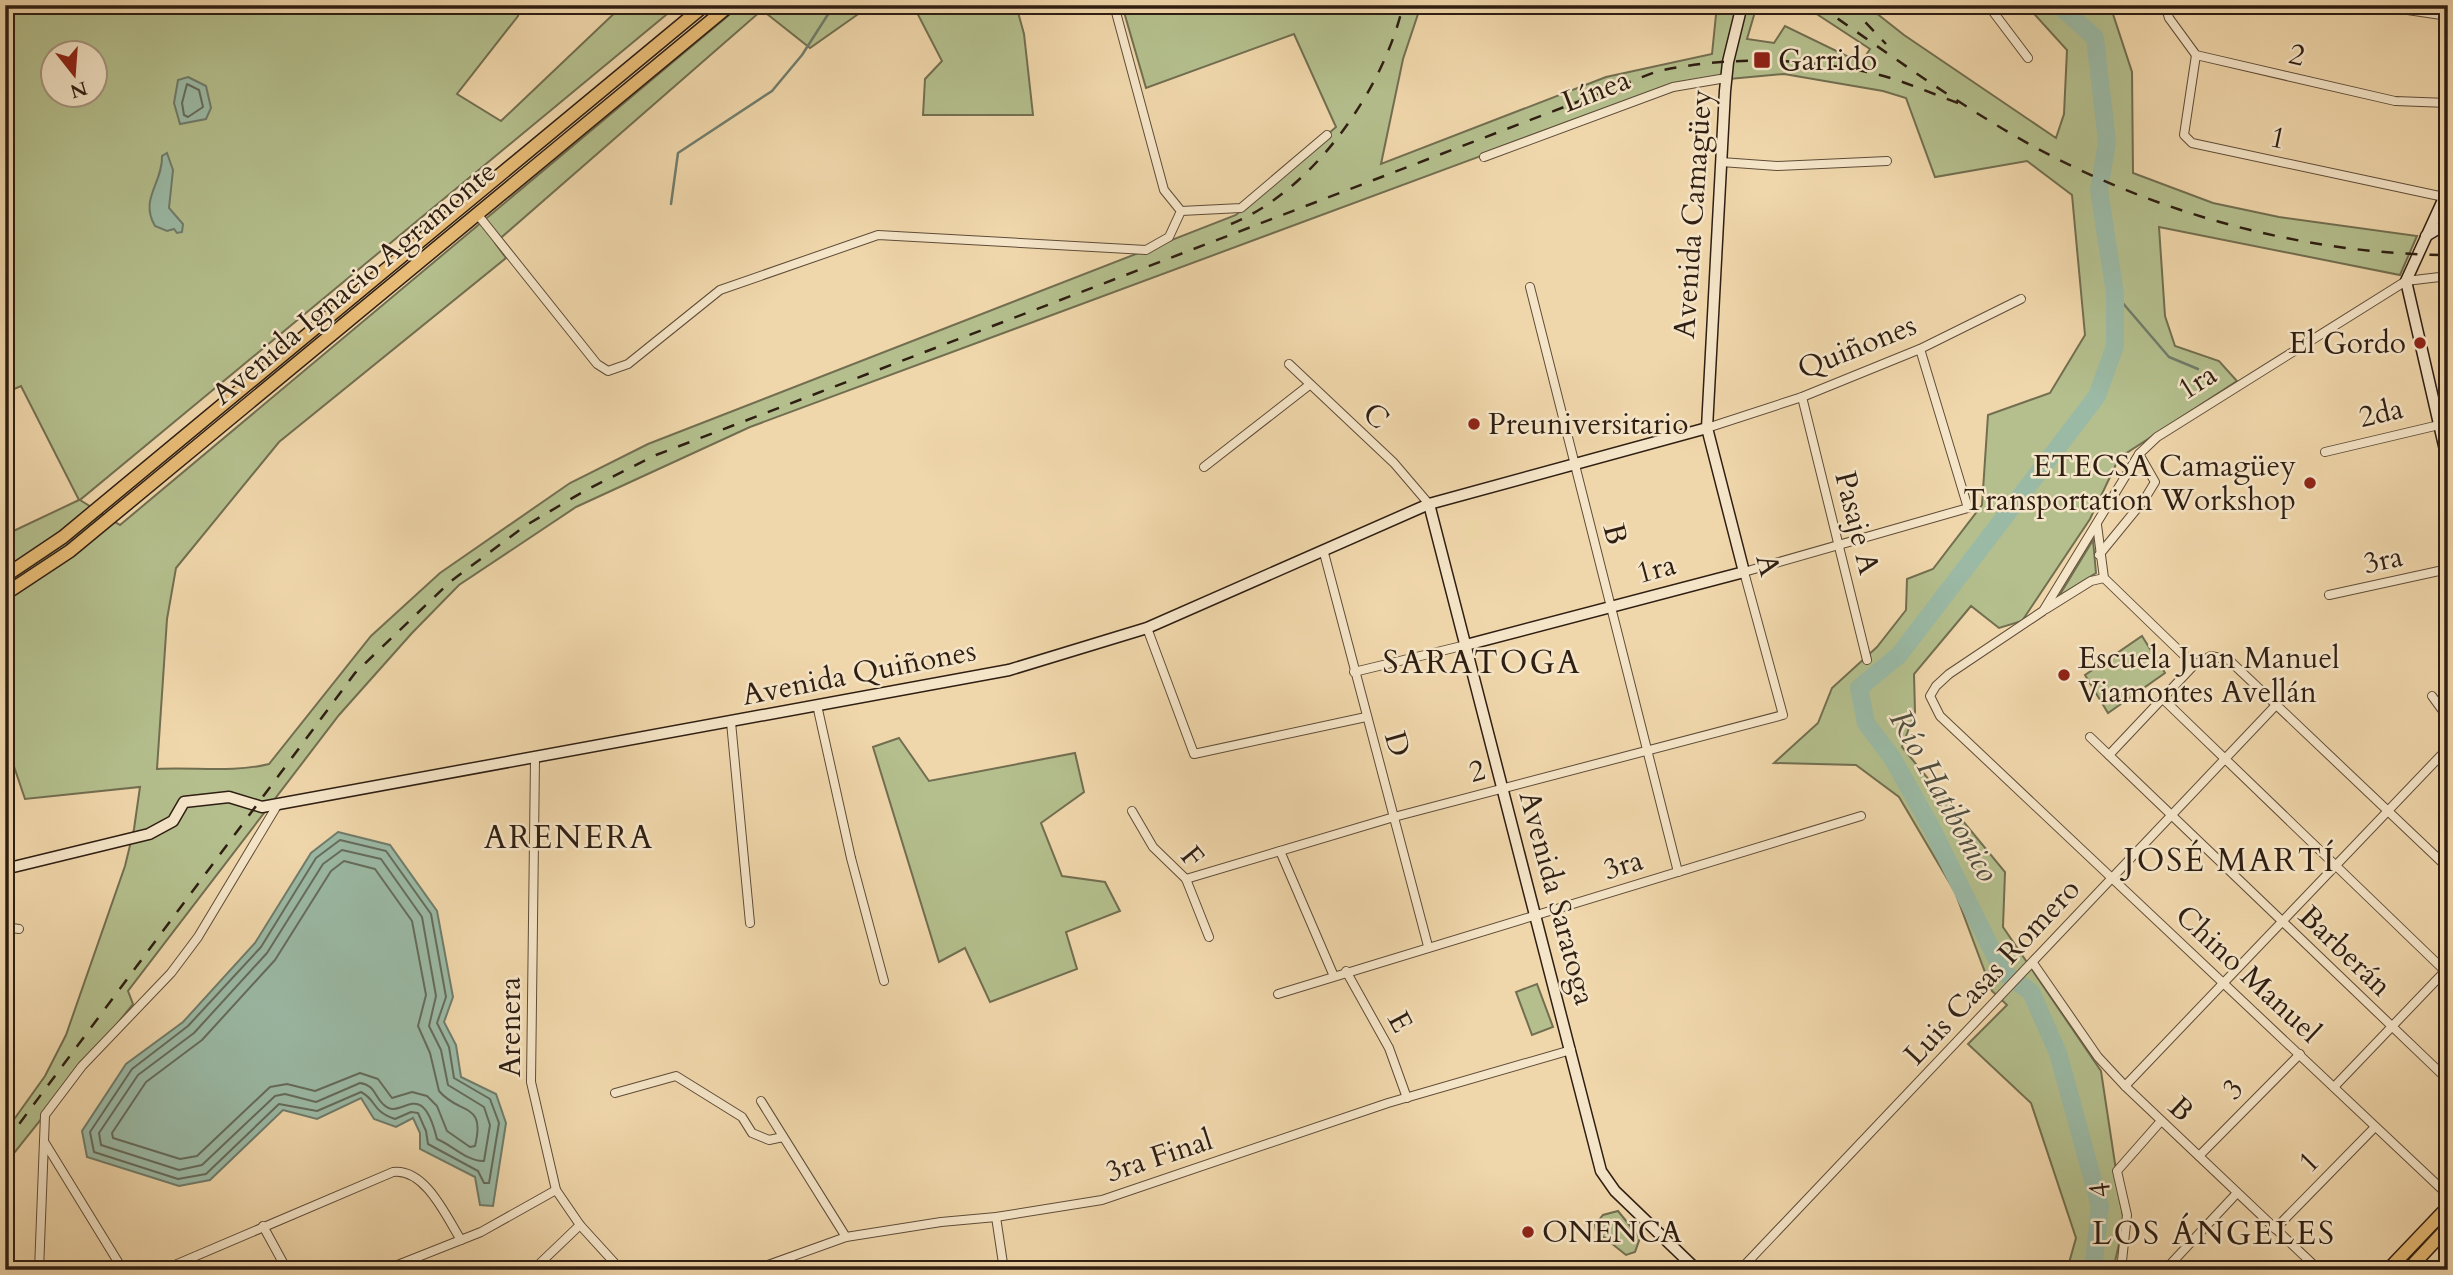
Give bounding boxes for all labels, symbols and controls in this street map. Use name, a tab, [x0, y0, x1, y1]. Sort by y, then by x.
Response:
street label: 2	[2285, 33, 2309, 77]
north arrow	[38, 38, 108, 108]
place label: Garrido	[1778, 40, 1877, 81]
marker: Garrido	[1752, 50, 1772, 70]
street label: Línea	[1556, 59, 1636, 123]
text: N	[67, 74, 90, 104]
street label: Avenida Camagüey	[1664, 88, 1722, 340]
street label: 1	[2266, 116, 2290, 160]
street label: Avenida Ignacio Agramonte	[203, 152, 505, 414]
street label: Quiñones	[1791, 305, 1923, 389]
place label: El Gordo	[2289, 323, 2406, 364]
marker: El Gordo	[2412, 335, 2428, 351]
street label: 1ra	[2169, 354, 2225, 410]
street label: 2da	[2355, 388, 2407, 438]
street label: C	[1354, 393, 1398, 439]
place label: Preuniversitario	[1488, 404, 1689, 445]
marker: Preuniversitario	[1466, 416, 1482, 432]
place label: ETECSA Camagüey Transportation Workshop	[1963, 446, 2296, 521]
street label: Pasaje A	[1824, 467, 1890, 580]
marker: ETECSA Camagüey Transportation Workshop	[2302, 475, 2318, 491]
street label: B	[1593, 519, 1637, 549]
street label: 3ra	[2360, 536, 2407, 584]
street label: 1ra	[1632, 544, 1680, 594]
street label: A	[1745, 549, 1791, 581]
street label: Avenida Quiñones	[739, 630, 979, 716]
place label: Escuela Juan Manuel Viamontes Avellán	[2078, 638, 2340, 713]
district label: SARATOGA	[1383, 641, 1581, 685]
marker: Escuela Juan Manuel Viamontes Avellán	[2056, 667, 2072, 683]
water label: Río Hatibonico	[1879, 702, 2010, 890]
street label: D	[1374, 727, 1420, 761]
street label: 2	[1464, 749, 1490, 793]
street label: Avenida Saratoga	[1509, 786, 1605, 1010]
district label: ARENERA	[484, 816, 654, 860]
street label: F	[1171, 837, 1213, 877]
district label: JOSÉ MARTÍ	[2120, 839, 2336, 883]
street label: 3ra	[1598, 840, 1648, 890]
street label: Luis Casas Romero	[1895, 870, 2089, 1074]
street label: Chino Manuel	[2166, 896, 2330, 1052]
street label: Barberán	[2289, 896, 2401, 1006]
street label: Arenera	[490, 977, 531, 1077]
street label: E	[1378, 1004, 1422, 1040]
street label: 3	[2213, 1069, 2253, 1109]
street label: B	[2160, 1087, 2202, 1131]
street label: 3ra Final	[1100, 1119, 1218, 1193]
street label: 1	[2289, 1142, 2329, 1182]
street label: 4	[2079, 1180, 2121, 1200]
place label: ONENCA	[1542, 1212, 1683, 1253]
district label: LOS ÁNGELES	[2092, 1212, 2336, 1256]
marker: ONENCA	[1520, 1224, 1536, 1240]

